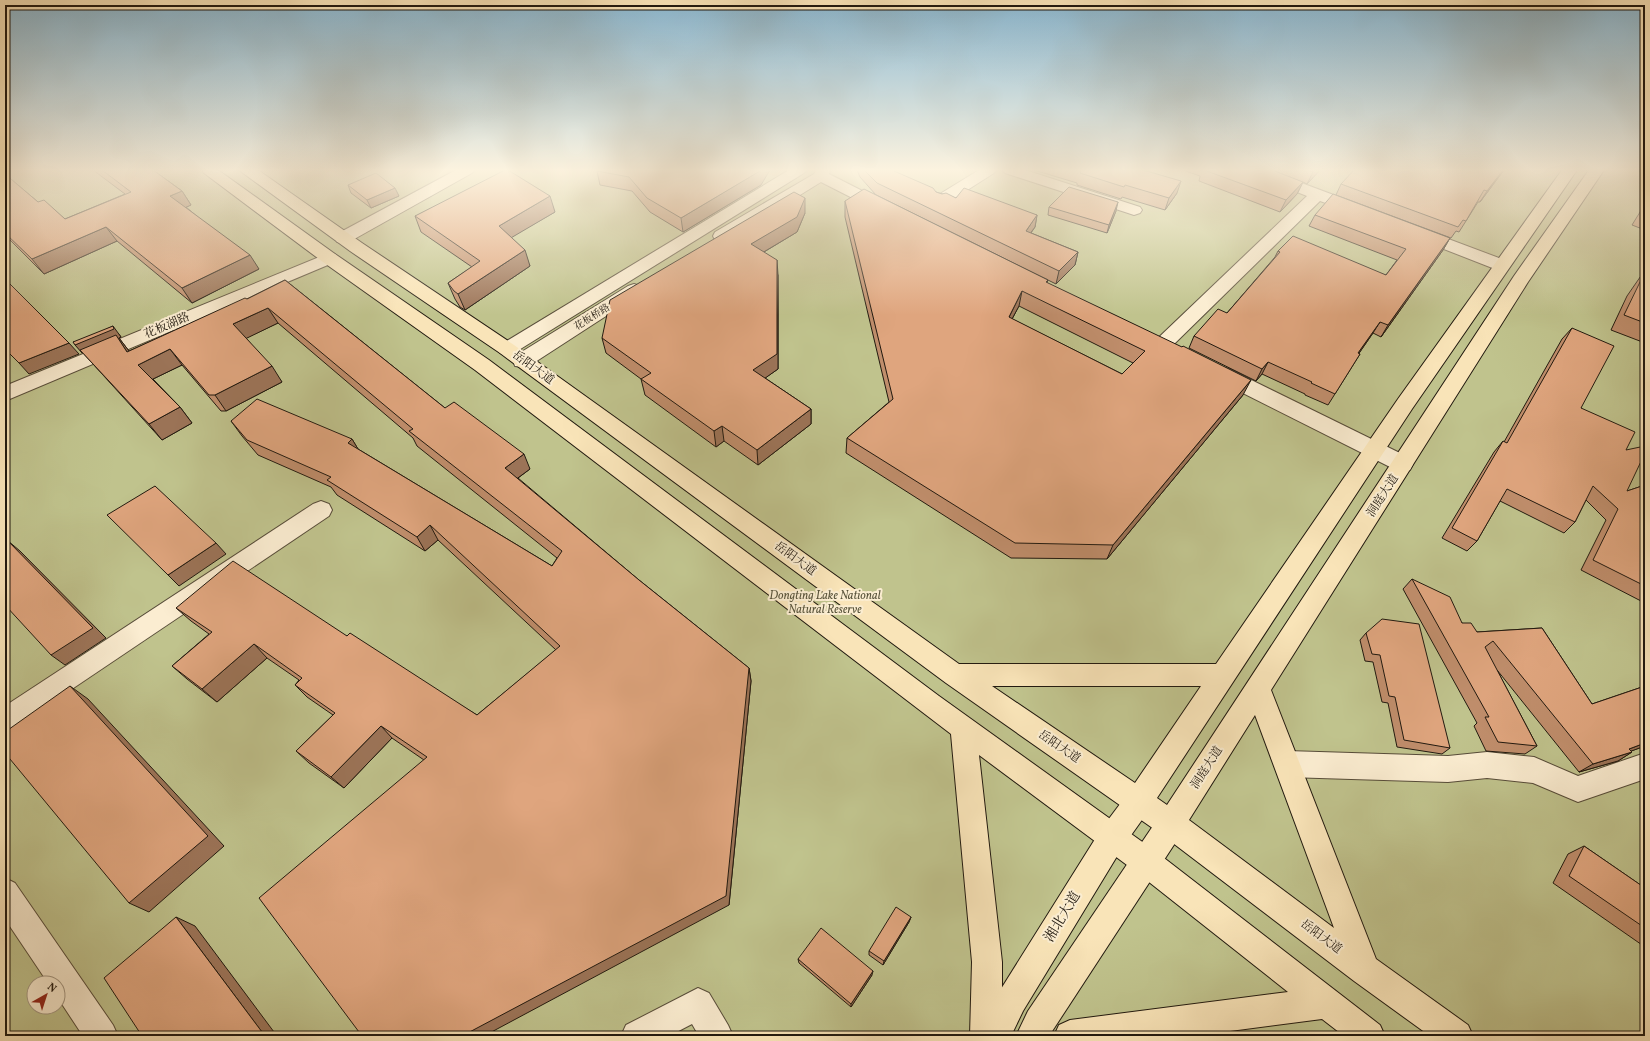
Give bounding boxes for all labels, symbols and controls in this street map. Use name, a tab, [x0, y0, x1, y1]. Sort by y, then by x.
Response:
street label: 花板桥路	[571, 300, 613, 334]
street label: 花板湖路	[142, 309, 192, 343]
street label: 岳阳大道	[509, 347, 557, 389]
street label: 洞庭大道	[1363, 472, 1403, 520]
street label: 岳阳大道	[771, 538, 819, 580]
park label: Dongting Lake National Natural Reserve	[769, 588, 881, 618]
street label: 岳阳大道	[1035, 727, 1083, 767]
street label: 洞庭大道	[1187, 744, 1227, 792]
street label: 湘北大道	[1040, 888, 1086, 946]
street label: 岳阳大道	[1297, 916, 1345, 958]
north arrow	[26, 975, 66, 1015]
text: N	[44, 980, 59, 997]

